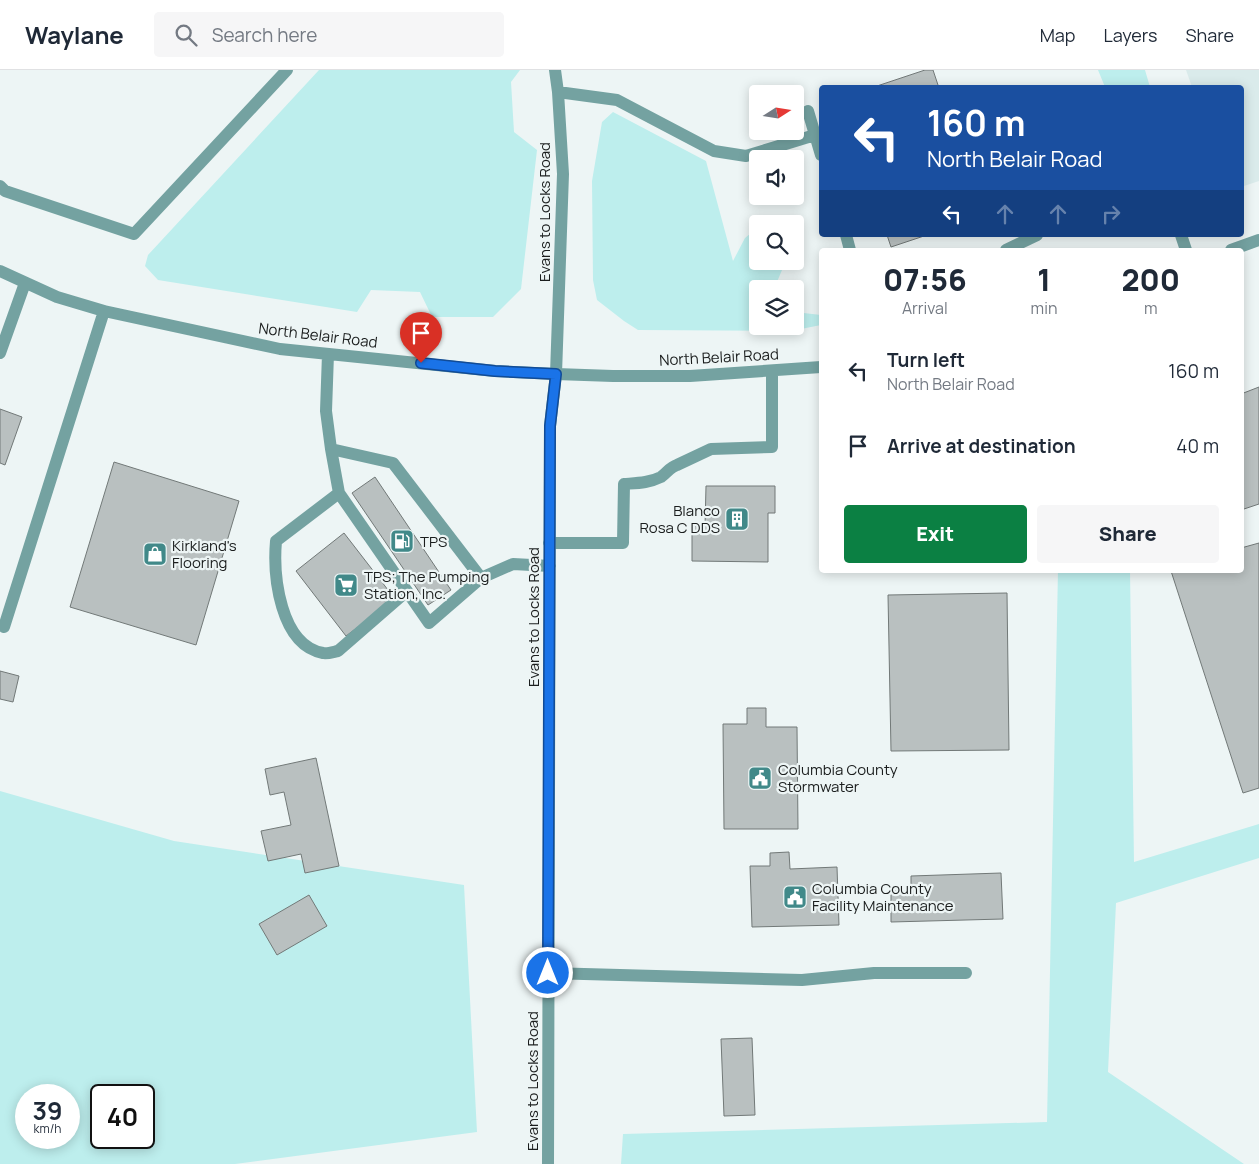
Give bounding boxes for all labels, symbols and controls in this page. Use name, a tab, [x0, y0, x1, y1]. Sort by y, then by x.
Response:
search box	[154, 12, 504, 57]
text: Waylane	[25, 18, 124, 51]
icon: search	[172, 21, 200, 49]
text: Search here	[212, 22, 317, 48]
text: Map	[1040, 23, 1075, 47]
text: Layers	[1103, 23, 1157, 47]
text: Share	[1185, 23, 1234, 47]
north arrow	[749, 85, 804, 140]
map controls	[749, 85, 804, 335]
text: 160 m	[927, 99, 1026, 147]
icon: left	[844, 105, 909, 170]
street label: Evans to Locks Road	[534, 142, 555, 282]
text: North Belair Road	[927, 144, 1103, 174]
button: sound	[749, 150, 804, 205]
icon: left	[938, 200, 966, 228]
icon: ahead	[991, 200, 1019, 228]
icon: ahead	[1044, 200, 1072, 228]
icon: right	[1097, 200, 1125, 228]
button: search	[749, 215, 804, 270]
text: 07:56	[883, 259, 967, 300]
text: 1	[1037, 259, 1051, 300]
text: 200	[1121, 259, 1180, 300]
button: layers	[749, 280, 804, 335]
text: Arrival	[902, 297, 948, 319]
text: min	[1031, 297, 1057, 319]
text: m	[1144, 297, 1157, 319]
pin	[400, 312, 442, 363]
street label: North Belair Road	[257, 317, 379, 353]
icon: arrive	[407, 319, 435, 347]
street label: North Belair Road	[659, 343, 779, 371]
text: Turn left	[887, 347, 965, 373]
icon: left	[844, 357, 872, 385]
text: 160 m	[1168, 358, 1219, 384]
text: North Belair Road	[887, 373, 1015, 395]
icon: arrive	[844, 432, 872, 460]
text: Arrive at destination	[887, 433, 1076, 459]
text: 40 m	[1176, 433, 1219, 459]
place label: Blanco Rosa C DDS	[639, 500, 720, 538]
button: Exit	[844, 505, 1027, 563]
button: Share	[1037, 505, 1219, 563]
building icon: Blanco Rosa C DDS	[724, 506, 750, 532]
fuel station icon: TPS	[389, 528, 415, 554]
place label: TPS	[420, 531, 447, 552]
place label: Kirkland's Flooring	[172, 535, 237, 573]
shop icon: Kirkland's Flooring	[142, 541, 168, 567]
street label: Evans to Locks Road	[523, 547, 544, 687]
place label: TPS; The Pumping Station, Inc.	[364, 566, 489, 604]
supermarket icon: TPS; The Pumping Station, Inc.	[333, 572, 359, 598]
place label: Columbia County Stormwater	[778, 759, 898, 797]
public building icon: Columbia County Stormwater	[747, 765, 773, 791]
place label: Columbia County Facility Maintenance	[812, 878, 954, 916]
public building icon: Columbia County Facility Maintenance	[782, 884, 808, 910]
position arrow	[521, 946, 573, 998]
street label: Evans to Locks Road	[522, 1011, 543, 1151]
speed limit sign: 40	[90, 1084, 155, 1149]
text: 39	[32, 1093, 63, 1128]
text: km/h	[34, 1120, 61, 1137]

